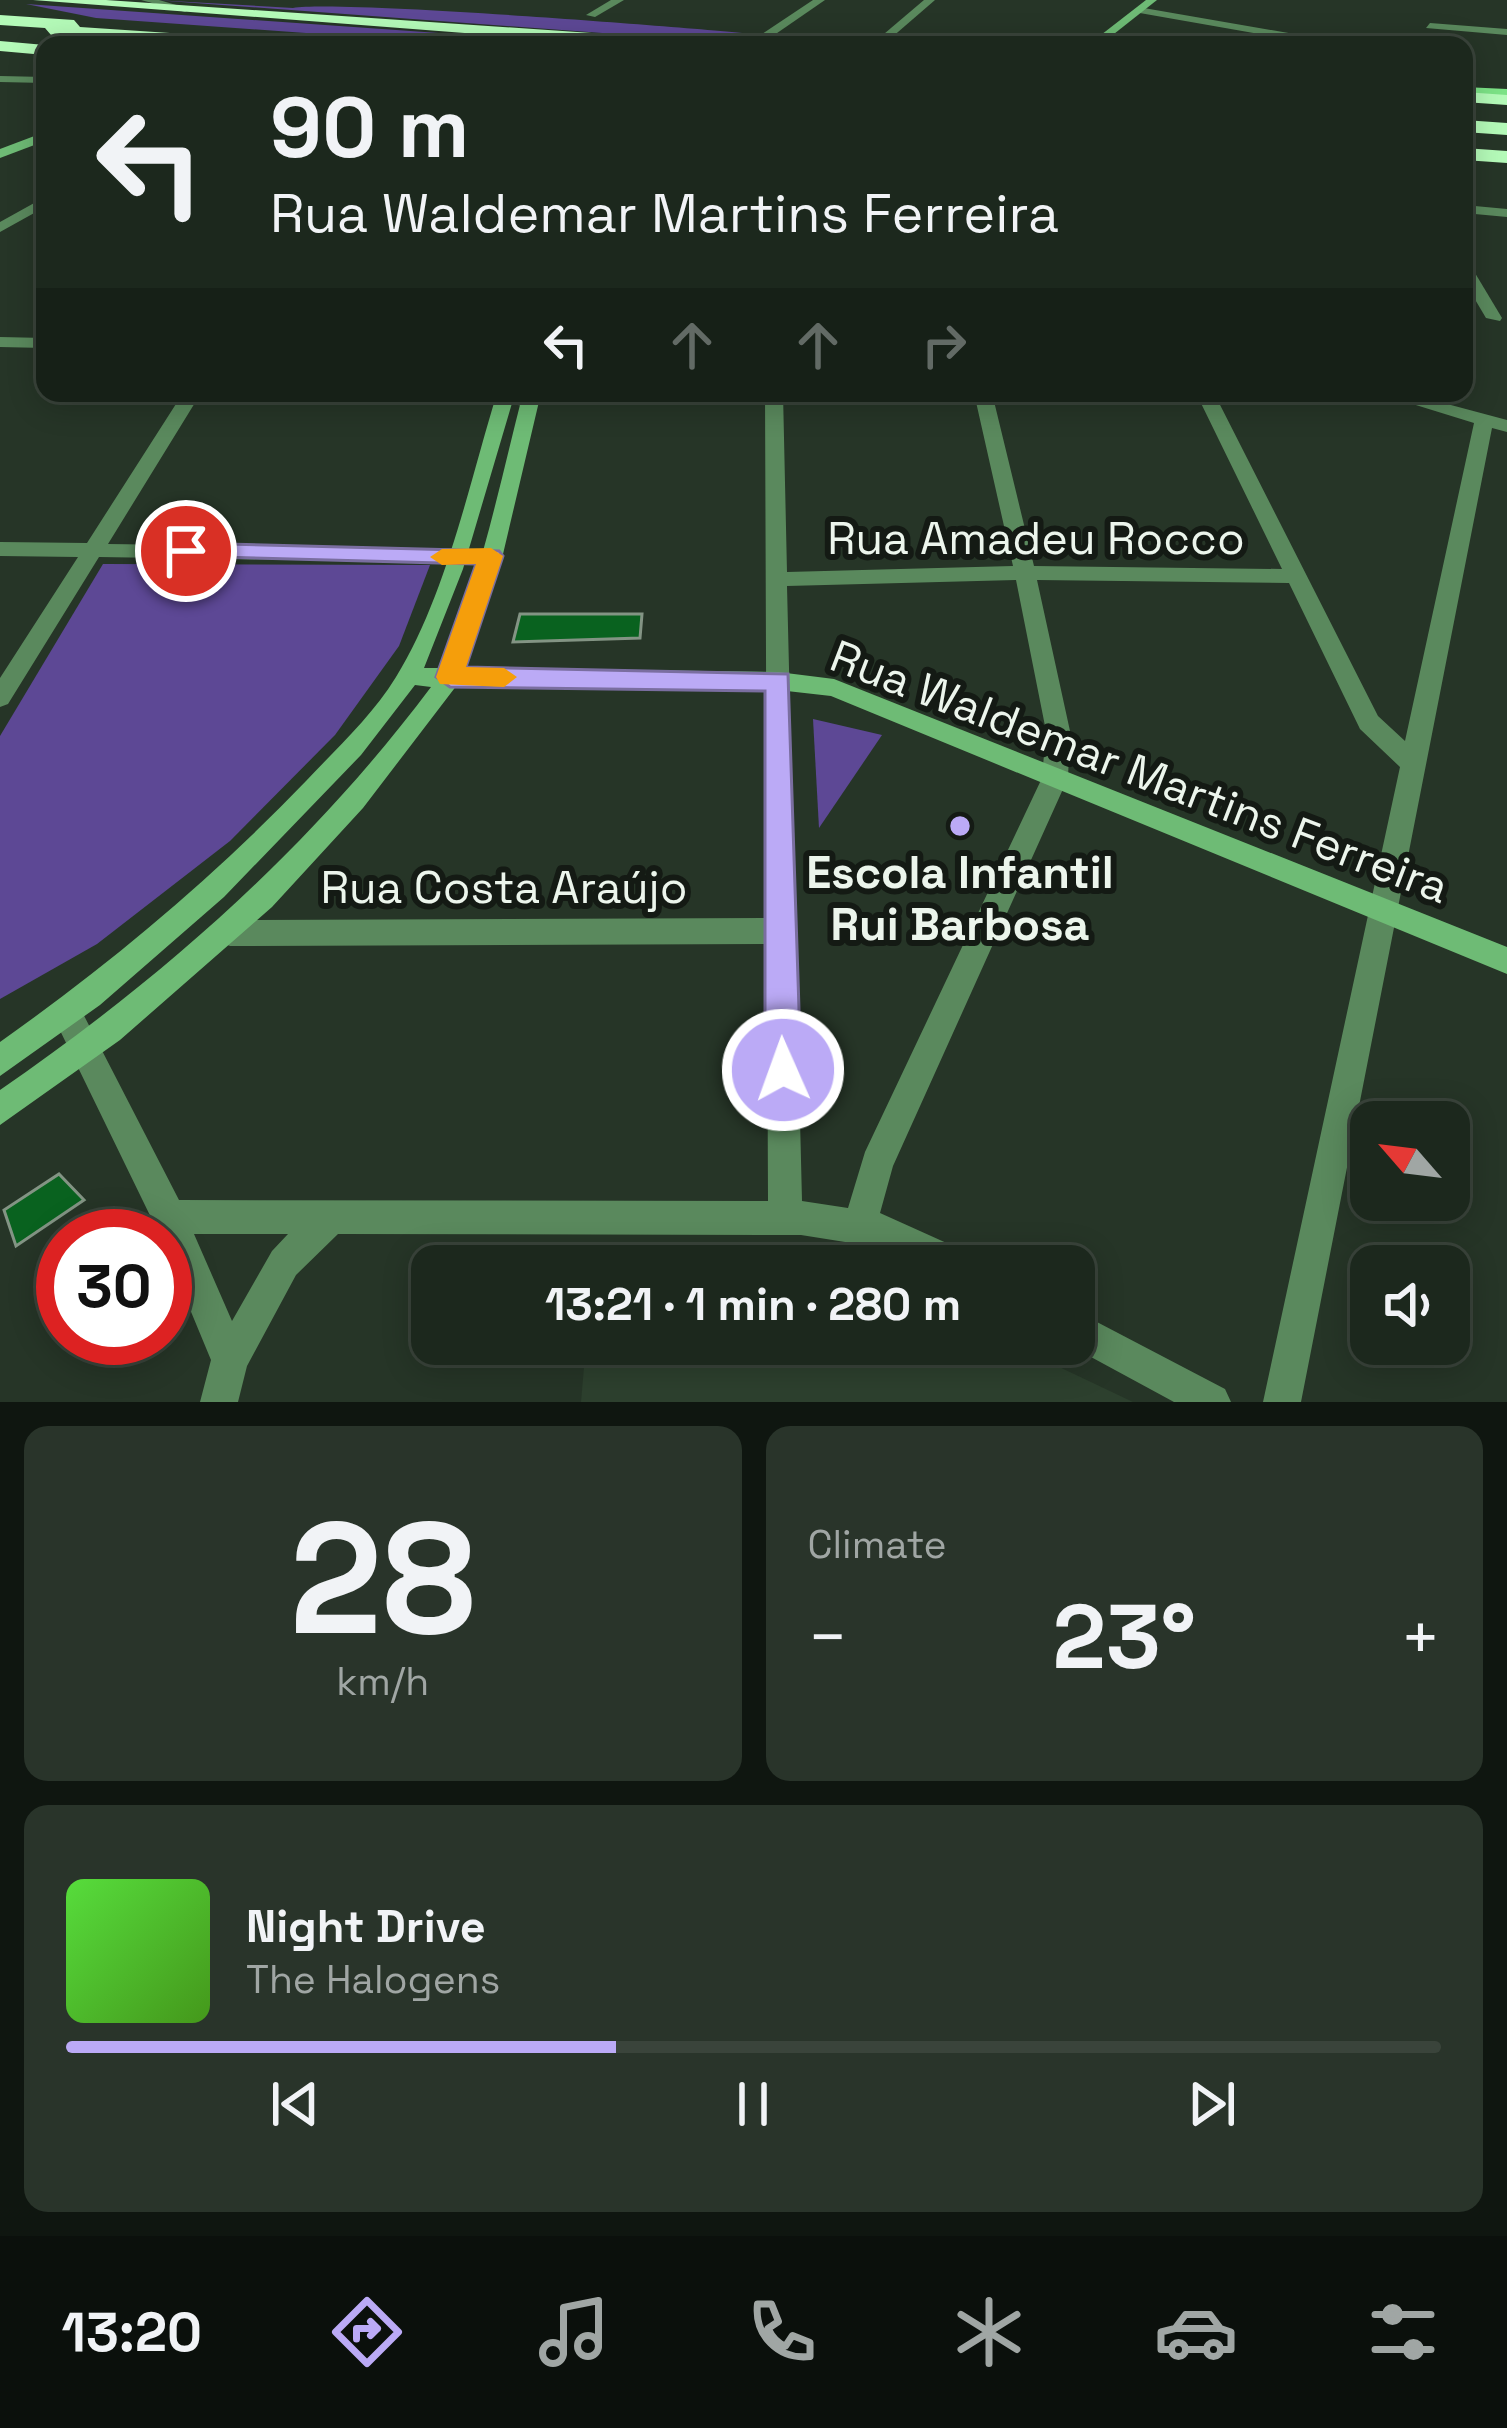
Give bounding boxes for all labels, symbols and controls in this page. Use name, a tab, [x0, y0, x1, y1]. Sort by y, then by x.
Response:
text: 90 m	[270, 74, 469, 182]
icon: left	[72, 84, 228, 240]
text: Rua Waldemar Martins Ferreira	[270, 179, 1059, 248]
icon: left	[533, 312, 599, 378]
icon: ahead	[659, 312, 725, 378]
icon: ahead	[785, 312, 851, 378]
icon: right	[911, 312, 977, 378]
pin	[135, 500, 237, 602]
street label: Rua Amadeu Rocco	[827, 510, 1245, 567]
icon: arrive	[153, 518, 219, 584]
street label: Rua Waldemar Martins Ferreira	[823, 627, 1457, 916]
marker: Escola Infantil Rui Barbosa	[947, 813, 973, 839]
place label: Escola Infantil Rui Barbosa	[806, 844, 1114, 953]
street label: Rua Costa Araújo	[320, 859, 688, 916]
position arrow	[720, 1007, 846, 1133]
north arrow	[1350, 1101, 1470, 1221]
map controls	[1350, 1101, 1470, 1365]
speed limit sign: 30	[36, 1209, 192, 1365]
button: sound	[1350, 1245, 1470, 1365]
text: 13:21 · 1 min · 280 m	[545, 1276, 961, 1333]
text: 28	[290, 1479, 476, 1679]
text: Climate	[808, 1520, 947, 1569]
text: 23°	[1052, 1579, 1196, 1694]
text: −	[808, 1595, 848, 1679]
text: +	[1400, 1595, 1441, 1679]
text: km/h	[336, 1657, 429, 1706]
text: Night Drive	[246, 1898, 486, 1955]
text: The Halogens	[246, 1955, 500, 2004]
icon: previous	[262, 2071, 328, 2137]
icon: pause	[720, 2071, 786, 2137]
icon: next	[1179, 2071, 1245, 2137]
icon: directions	[325, 2290, 409, 2374]
icon: music	[532, 2290, 616, 2374]
icon: phone	[740, 2290, 824, 2374]
icon: climate	[947, 2290, 1031, 2374]
icon: car	[1154, 2290, 1238, 2374]
icon: filters	[1361, 2290, 1445, 2374]
text: 13:20	[62, 2298, 202, 2367]

